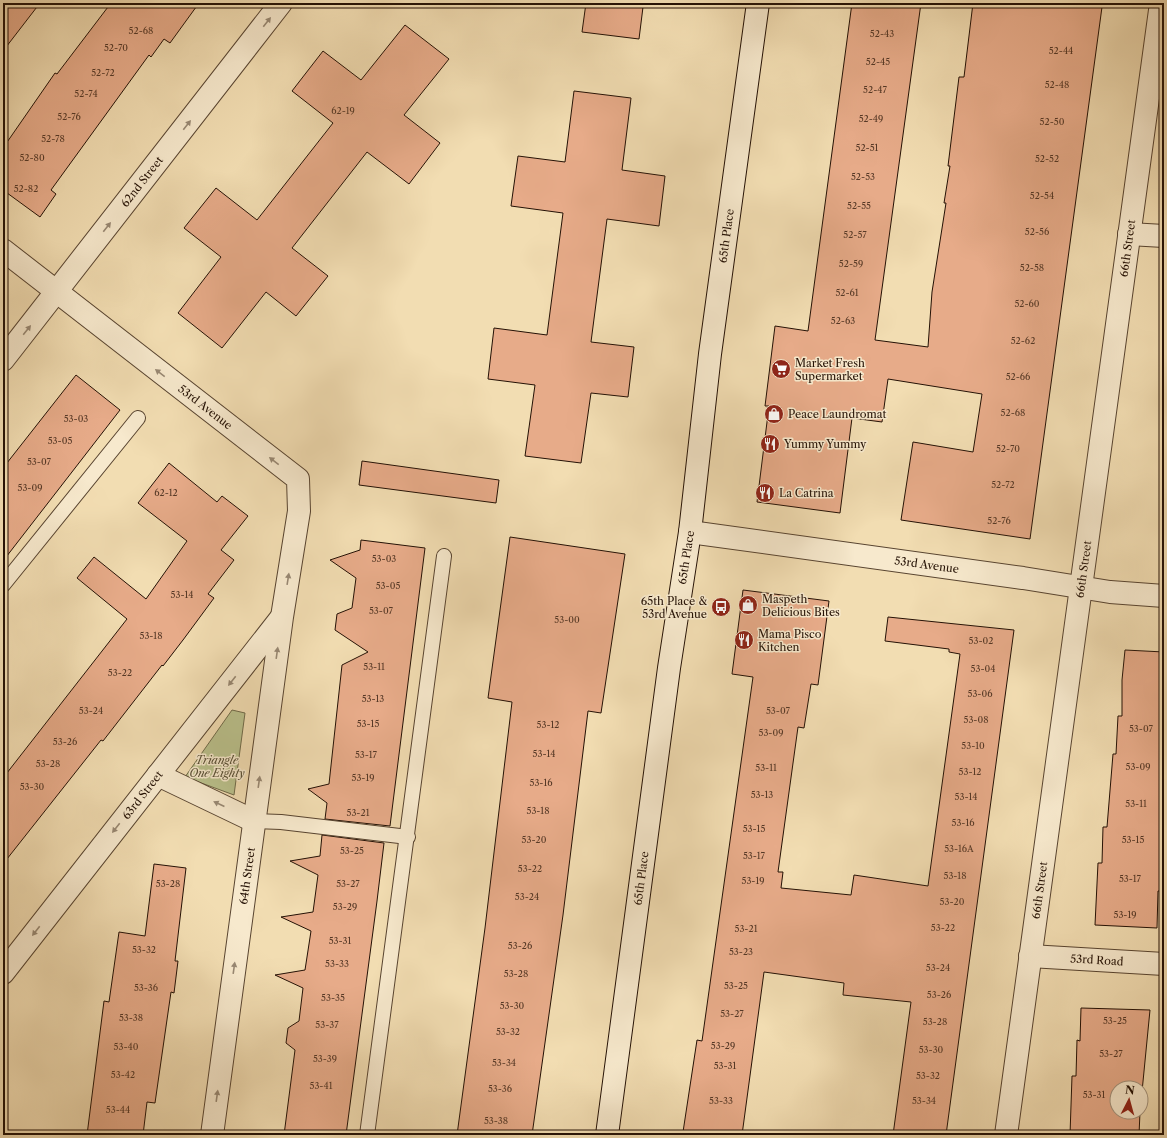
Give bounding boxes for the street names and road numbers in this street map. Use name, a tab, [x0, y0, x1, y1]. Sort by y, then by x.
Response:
street label: 62nd Street	[118, 153, 166, 210]
street label: 65th Place	[716, 208, 737, 264]
street label: 66th Street	[1117, 219, 1138, 278]
street label: 53rd Avenue	[175, 382, 235, 432]
street label: 65th Place	[675, 529, 697, 585]
street label: 66th Street	[1073, 540, 1094, 599]
street label: 53rd Avenue	[894, 553, 960, 576]
street label: 63rd Street	[119, 768, 166, 822]
street label: 64th Street	[236, 846, 258, 906]
street label: 65th Place	[631, 850, 652, 906]
street label: 66th Street	[1029, 861, 1050, 920]
street label: 53rd Road	[1070, 951, 1124, 969]

